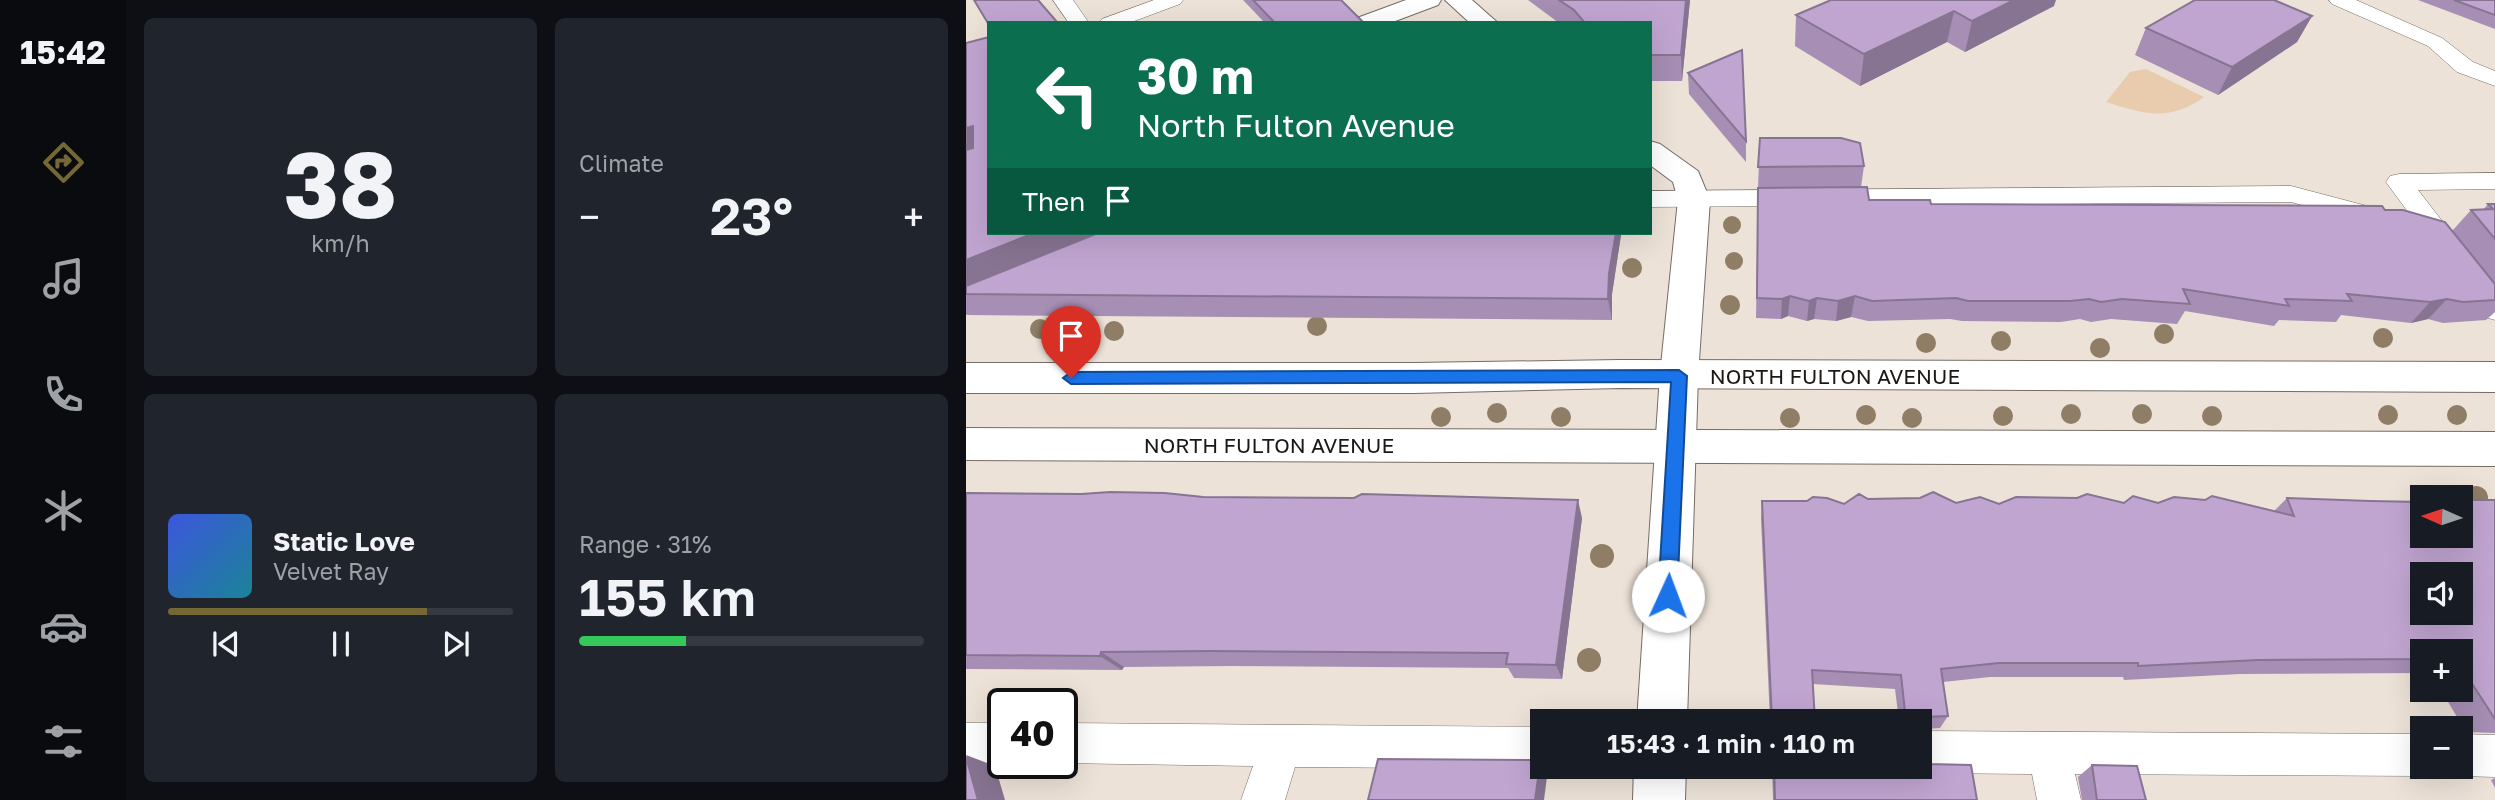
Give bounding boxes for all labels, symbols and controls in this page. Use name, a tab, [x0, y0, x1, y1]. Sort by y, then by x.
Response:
text: 15:42	[20, 33, 106, 71]
text: 30 m	[1137, 46, 1254, 105]
icon: left	[1022, 49, 1113, 140]
text: North Fulton Avenue	[1137, 106, 1455, 144]
text: 38	[284, 129, 397, 238]
icon: directions	[39, 138, 88, 187]
text: Climate	[579, 149, 664, 177]
icon: arrive	[1099, 182, 1137, 220]
text: 23°	[710, 184, 793, 246]
text: Then	[1022, 186, 1085, 217]
text: −	[579, 194, 600, 239]
text: +	[903, 194, 924, 239]
text: km/h	[311, 229, 370, 257]
icon: music	[39, 254, 88, 303]
pin	[1041, 306, 1101, 378]
icon: arrive	[1052, 317, 1090, 355]
street label: NORTH FULTON AVENUE	[1710, 363, 1960, 389]
icon: phone	[39, 370, 88, 419]
street label: NORTH FULTON AVENUE	[1144, 432, 1394, 458]
north arrow	[2410, 485, 2473, 548]
map controls	[2410, 485, 2473, 779]
icon: climate	[39, 486, 88, 535]
text: Static Love	[273, 526, 415, 557]
text: Range · 31%	[579, 530, 711, 558]
text: Velvet Ray	[273, 557, 389, 585]
position arrow	[1631, 559, 1705, 633]
button: sound	[2410, 562, 2473, 625]
text: 155 km	[579, 565, 756, 627]
icon: car	[39, 602, 88, 651]
icon: previous	[207, 625, 245, 663]
icon: pause	[322, 625, 360, 663]
icon: next	[437, 625, 475, 663]
button: +	[2410, 639, 2473, 702]
speed limit sign: 40	[987, 688, 1078, 779]
button: −	[2410, 716, 2473, 779]
icon: filters	[39, 717, 88, 766]
text: 15:43 · 1 min · 110 m	[1607, 728, 1855, 759]

